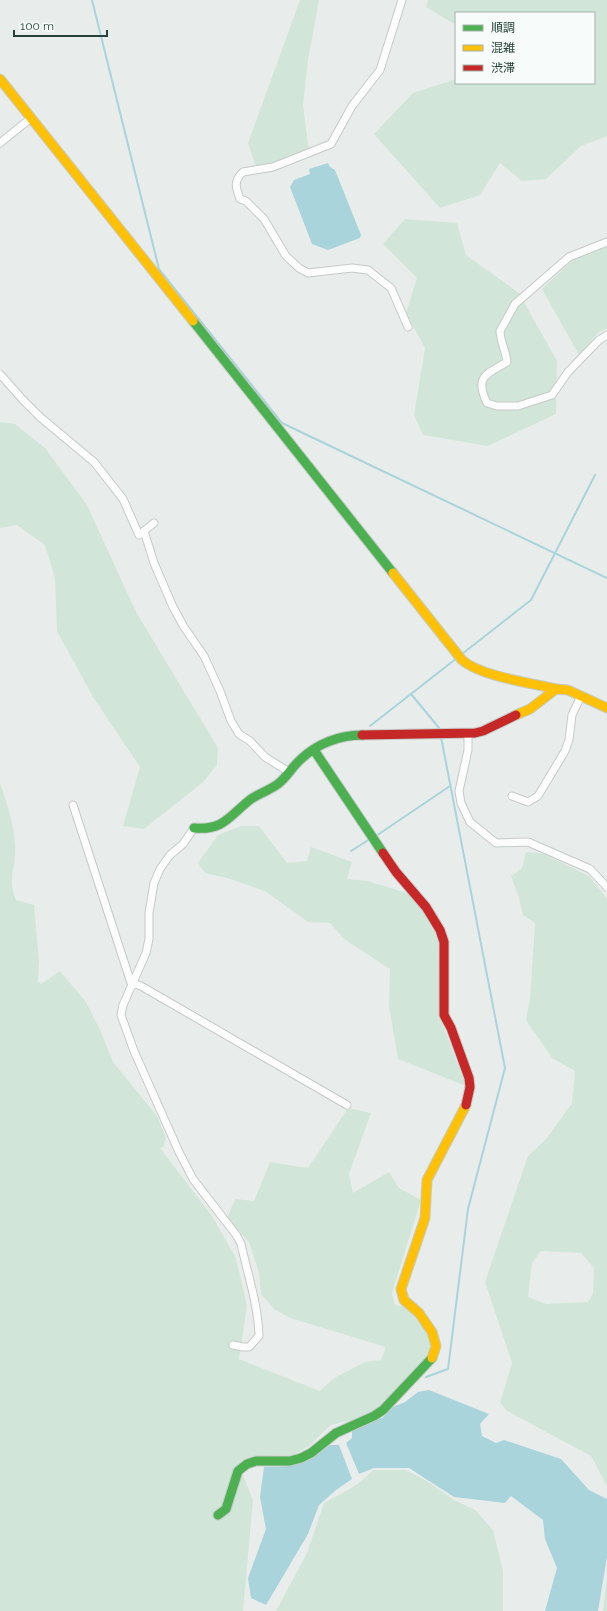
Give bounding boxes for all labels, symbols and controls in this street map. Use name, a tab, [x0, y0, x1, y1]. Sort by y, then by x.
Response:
scale bar	[14, 12, 107, 38]
legend	[455, 12, 595, 84]
text: 100 m	[20, 19, 54, 33]
text: 順調	[491, 21, 515, 35]
text: 混雑	[491, 41, 515, 55]
text: 渋滞	[491, 61, 515, 75]

